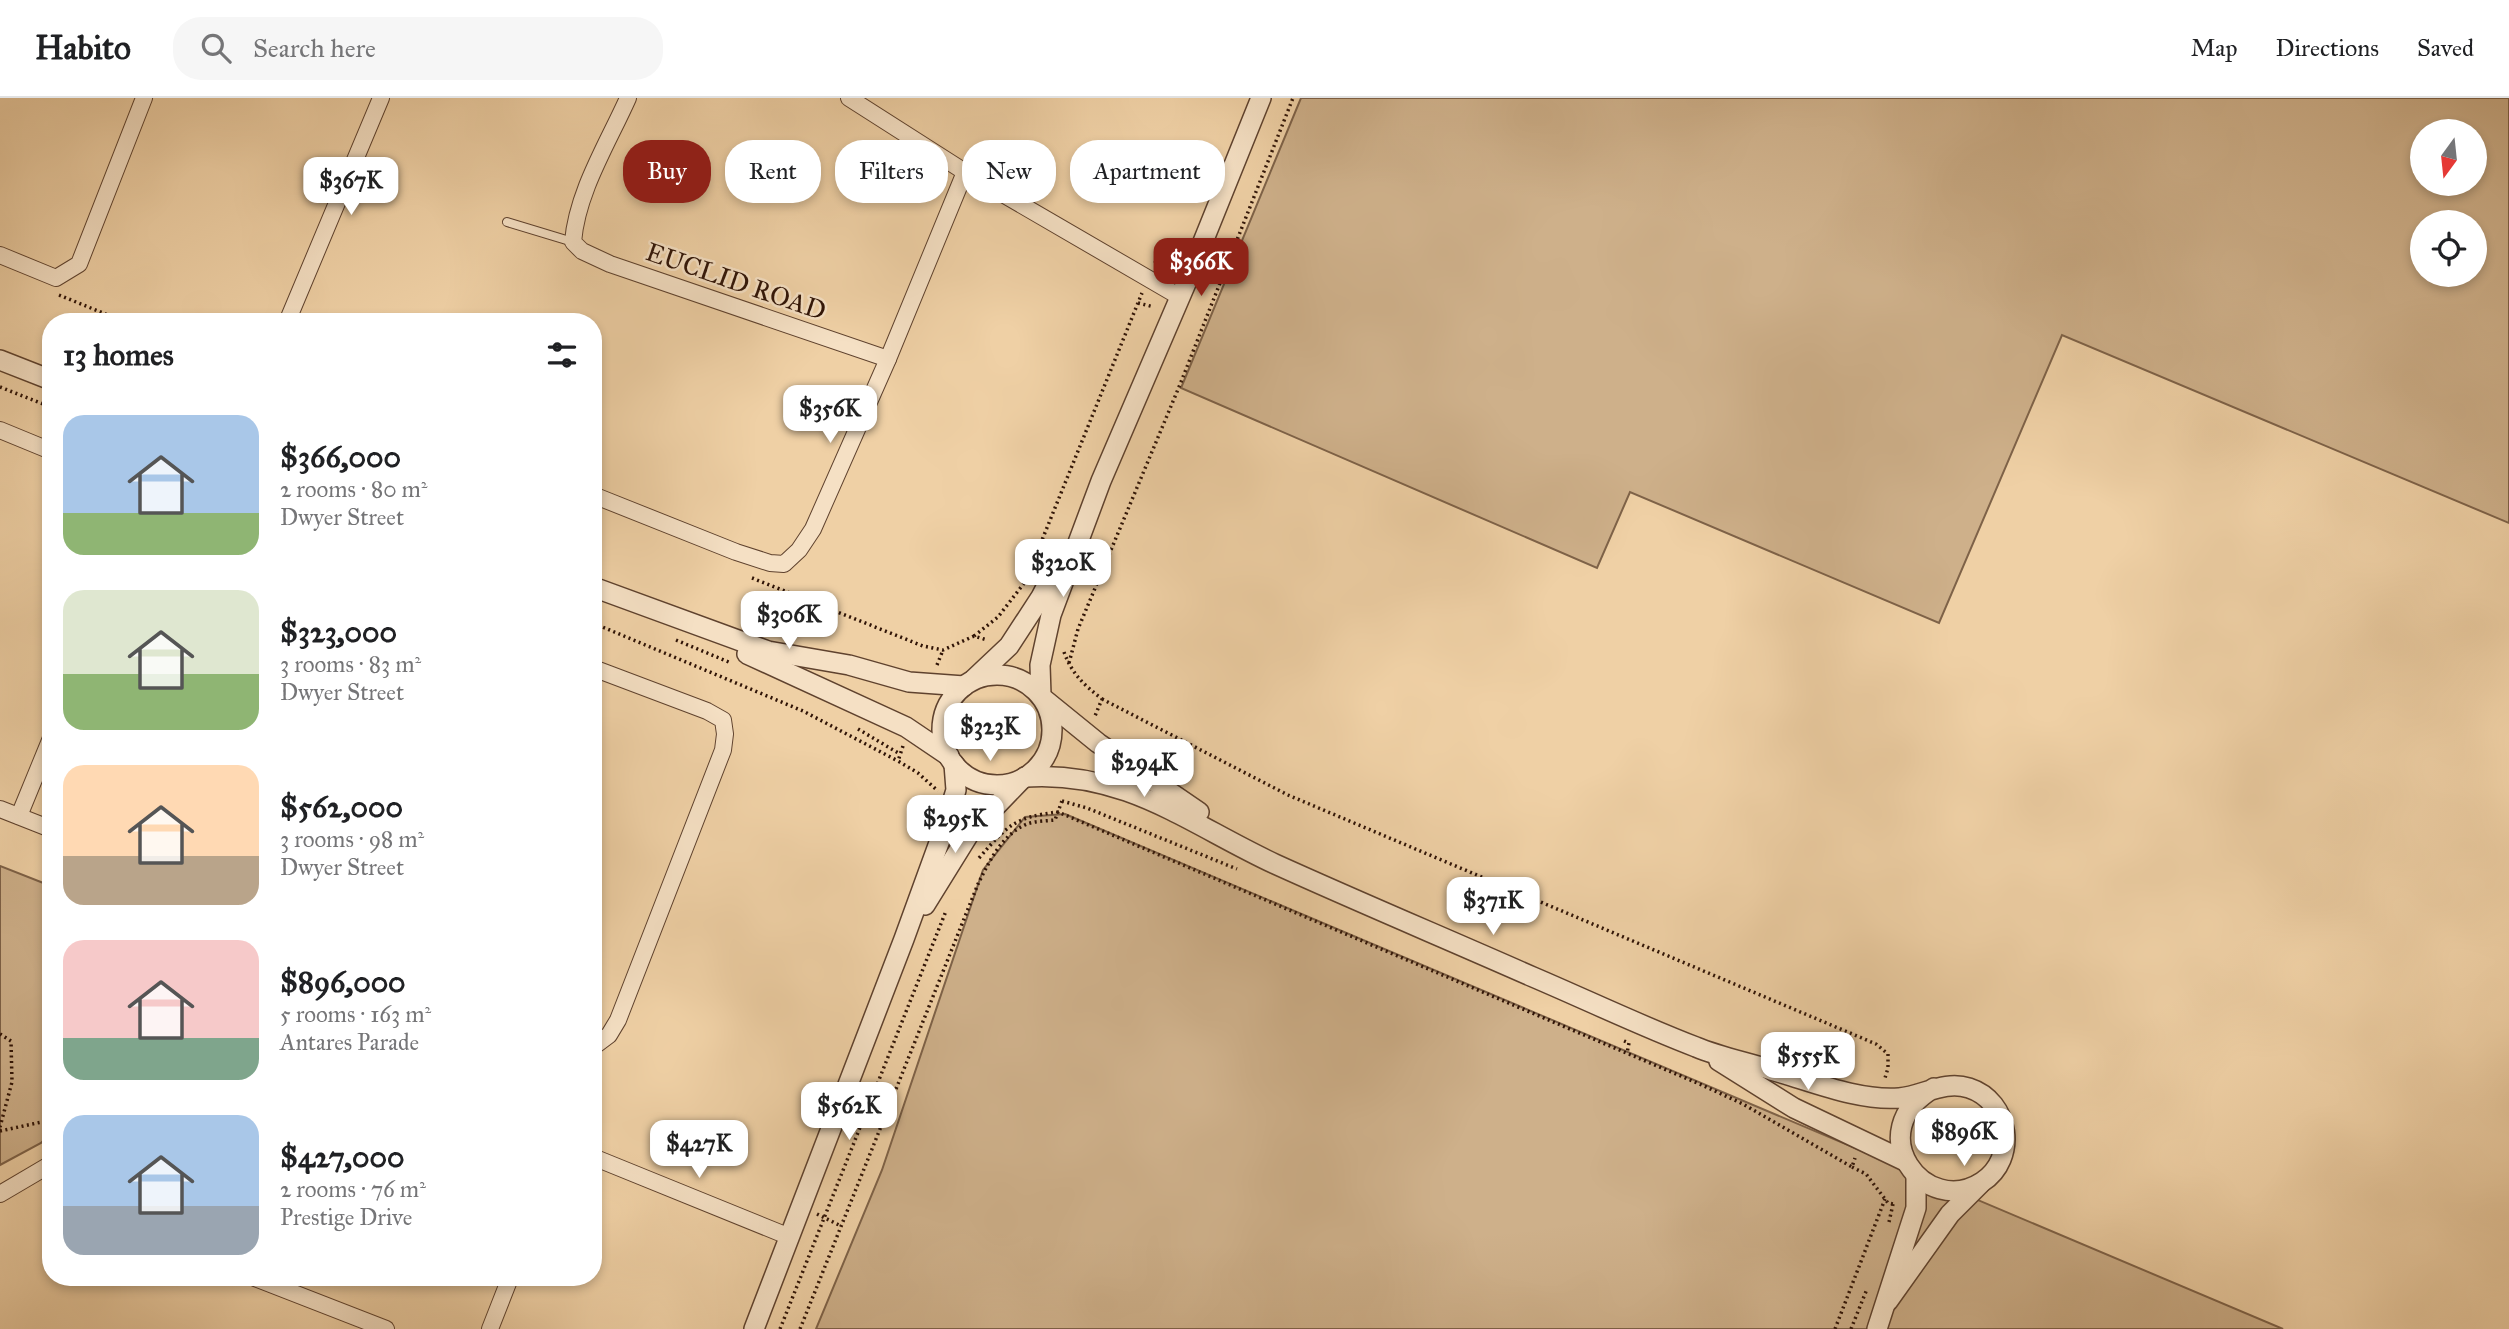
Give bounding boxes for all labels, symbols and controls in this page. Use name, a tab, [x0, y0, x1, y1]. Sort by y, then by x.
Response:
search box	[173, 17, 663, 80]
text: Habito	[35, 28, 131, 68]
icon: search	[197, 29, 235, 67]
text: Search here	[253, 32, 376, 64]
text: Map	[2191, 33, 2238, 63]
text: Directions	[2276, 33, 2379, 63]
text: Saved	[2417, 33, 2474, 63]
north arrow	[2410, 119, 2487, 196]
map controls	[2410, 119, 2487, 287]
chip: Buy	[623, 140, 711, 203]
chip: Rent	[725, 140, 821, 203]
chip: Filters	[835, 140, 948, 203]
chip: New	[962, 140, 1056, 203]
chip: Apartment	[1070, 140, 1225, 203]
pin: $367K	[302, 158, 400, 217]
text: $367K	[319, 166, 383, 194]
button: locate	[2410, 210, 2487, 287]
street label: EUCLID ROAD	[642, 235, 830, 327]
pin: $366K	[1152, 238, 1250, 298]
text: $366K	[1170, 247, 1232, 275]
icon: filters	[543, 336, 581, 374]
text: 13 homes	[63, 337, 174, 373]
pin: $356K	[781, 386, 879, 445]
text: $356K	[799, 394, 861, 422]
text: $366,000	[280, 439, 401, 475]
icon: home	[119, 443, 203, 527]
text: 2 rooms · 80 m²	[280, 475, 427, 503]
text: Dwyer Street	[280, 503, 404, 531]
pin: $320K	[1014, 540, 1112, 599]
text: $320K	[1031, 548, 1095, 576]
pin: $306K	[740, 592, 838, 651]
text: $306K	[757, 600, 821, 628]
text: $323,000	[280, 614, 397, 650]
icon: home	[119, 618, 203, 702]
text: 3 rooms · 83 m²	[280, 650, 421, 678]
text: Dwyer Street	[280, 678, 404, 706]
pin: $323K	[941, 704, 1039, 763]
text: $323K	[960, 712, 1020, 740]
pin: $294K	[1095, 740, 1193, 799]
text: $294K	[1111, 748, 1177, 776]
text: $562,000	[280, 789, 403, 825]
icon: home	[119, 793, 203, 877]
pin: $295K	[906, 796, 1004, 855]
text: $295K	[923, 804, 987, 832]
text: 3 rooms · 98 m²	[280, 825, 424, 853]
text: Dwyer Street	[280, 853, 404, 881]
pin: $371K	[1444, 878, 1542, 937]
text: $371K	[1463, 886, 1523, 914]
text: $896,000	[280, 964, 406, 1000]
icon: home	[119, 968, 203, 1052]
text: 5 rooms · 163 m²	[280, 1000, 431, 1028]
text: Antares Parade	[280, 1028, 419, 1056]
pin: $555K	[1759, 1032, 1857, 1092]
text: $555K	[1777, 1041, 1839, 1069]
pin: $562K	[800, 1082, 898, 1142]
text: $562K	[817, 1091, 881, 1119]
pin: $896K	[1915, 1108, 2013, 1168]
text: $896K	[1931, 1117, 1997, 1145]
pin: $427K	[650, 1121, 748, 1180]
text: $427K	[666, 1129, 732, 1157]
text: $427,000	[280, 1139, 404, 1175]
icon: home	[119, 1143, 203, 1227]
text: 2 rooms · 76 m²	[280, 1175, 426, 1203]
text: Prestige Drive	[280, 1203, 412, 1231]

